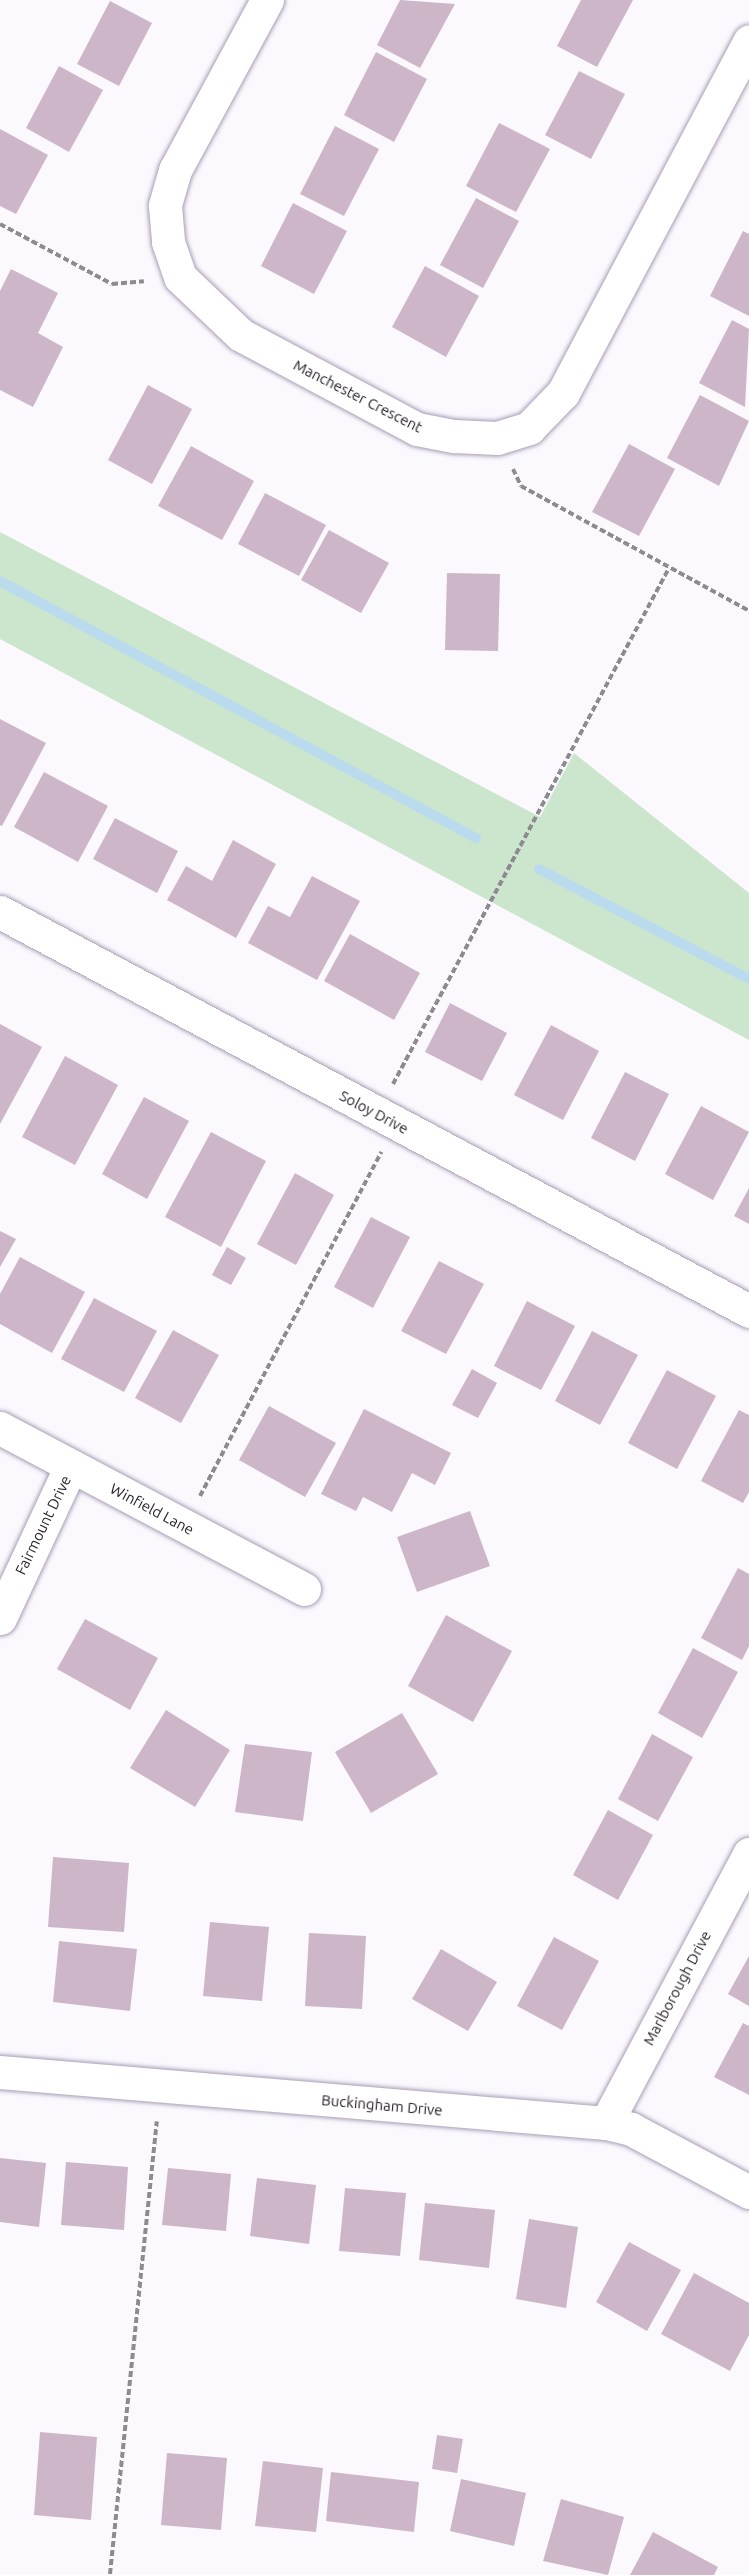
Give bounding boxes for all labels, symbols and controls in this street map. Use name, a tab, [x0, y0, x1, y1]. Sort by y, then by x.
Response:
street label: Manchester Crescent	[291, 356, 425, 436]
street label: Soloy Drive	[336, 1086, 412, 1138]
street label: Fairmount Drive	[11, 1473, 75, 1577]
street label: Winfield Lane	[107, 1479, 197, 1539]
street label: Marlborough Drive	[639, 1928, 715, 2048]
street label: Buckingham Drive	[321, 2091, 443, 2119]

